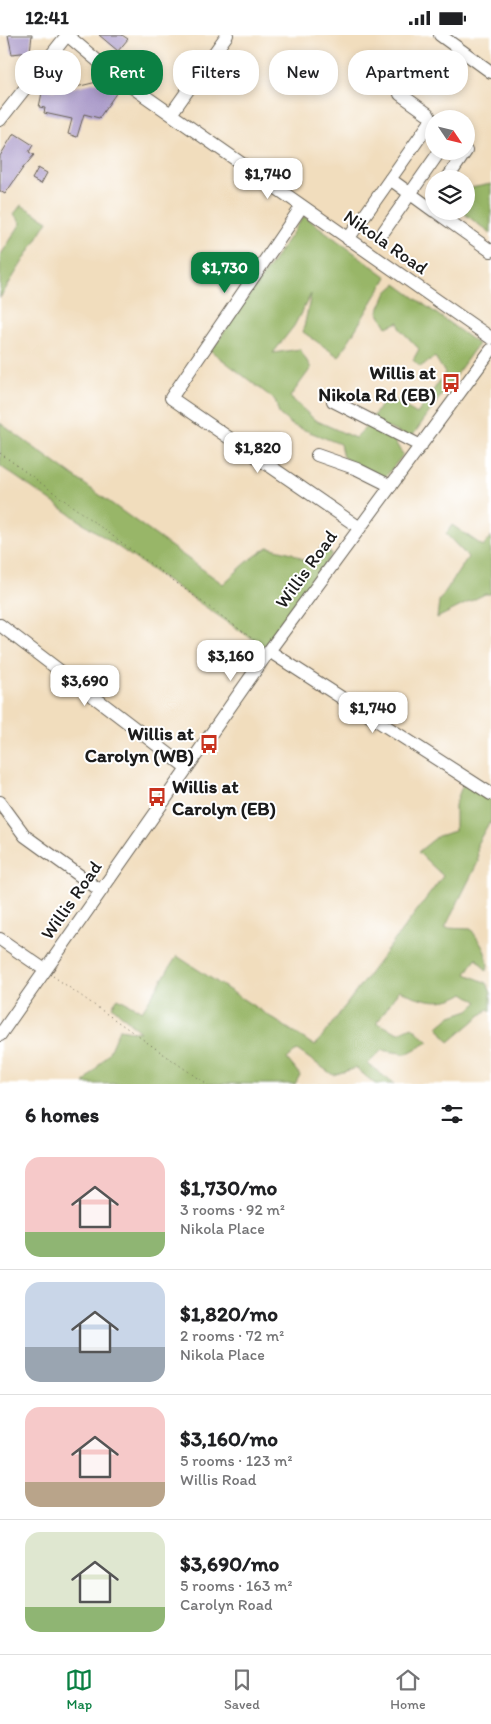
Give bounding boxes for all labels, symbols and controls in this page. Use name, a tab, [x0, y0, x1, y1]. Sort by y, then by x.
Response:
text: 12:41	[25, 6, 69, 29]
chip: Buy	[15, 50, 81, 95]
chip: Rent	[91, 50, 163, 95]
chip: Filters	[173, 50, 259, 95]
chip: New	[269, 50, 338, 95]
chip: Apartment	[348, 50, 468, 95]
north arrow	[425, 110, 475, 160]
map controls	[425, 110, 475, 220]
pin: $1,740	[227, 157, 309, 200]
text: $1,740	[245, 164, 291, 183]
button: layers	[425, 170, 475, 220]
street label: Nikola Road	[339, 205, 433, 280]
pin: $1,730	[184, 251, 266, 294]
text: $1,730	[202, 258, 248, 277]
place label: Willis at Nikola Rd (EB)	[318, 361, 436, 406]
bus stop icon: Willis at Nikola Rd (EB)	[440, 372, 462, 394]
pin: $1,820	[217, 431, 299, 474]
text: $1,820	[235, 438, 281, 457]
street label: Willis Road	[270, 525, 342, 613]
pin: $3,160	[190, 639, 272, 682]
text: $3,160	[208, 646, 254, 665]
pin: $3,690	[44, 665, 126, 707]
text: $3,690	[61, 671, 109, 690]
pin: $1,740	[332, 691, 414, 734]
text: $1,740	[350, 698, 396, 717]
place label: Willis at Carolyn (WB)	[85, 722, 194, 767]
bus stop icon: Willis at Carolyn (WB)	[198, 733, 220, 755]
place label: Willis at Carolyn (EB)	[172, 775, 276, 820]
bus stop icon: Willis at Carolyn (EB)	[146, 786, 168, 808]
street label: Willis Road	[35, 856, 107, 944]
icon: filters	[438, 1100, 466, 1128]
text: 6 homes	[25, 1102, 99, 1127]
text: $1,730/mo	[180, 1175, 277, 1200]
icon: home	[65, 1177, 125, 1237]
text: 3 rooms · 92 m²	[180, 1200, 285, 1219]
text: Nikola Place	[180, 1219, 265, 1238]
text: $1,820/mo	[180, 1301, 278, 1326]
icon: home	[65, 1302, 125, 1362]
text: 2 rooms · 72 m²	[180, 1326, 284, 1345]
text: Nikola Place	[180, 1345, 265, 1364]
text: $3,160/mo	[180, 1426, 278, 1451]
icon: home	[65, 1427, 125, 1487]
text: 5 rooms · 123 m²	[180, 1451, 292, 1470]
text: Willis Road	[180, 1470, 257, 1489]
text: $3,690/mo	[180, 1551, 279, 1576]
icon: home	[65, 1552, 125, 1612]
text: 5 rooms · 163 m²	[180, 1576, 292, 1595]
text: Carolyn Road	[180, 1595, 273, 1614]
tab: Map	[65, 1666, 93, 1713]
tab: Saved	[224, 1666, 260, 1713]
tab: Home	[390, 1666, 426, 1713]

